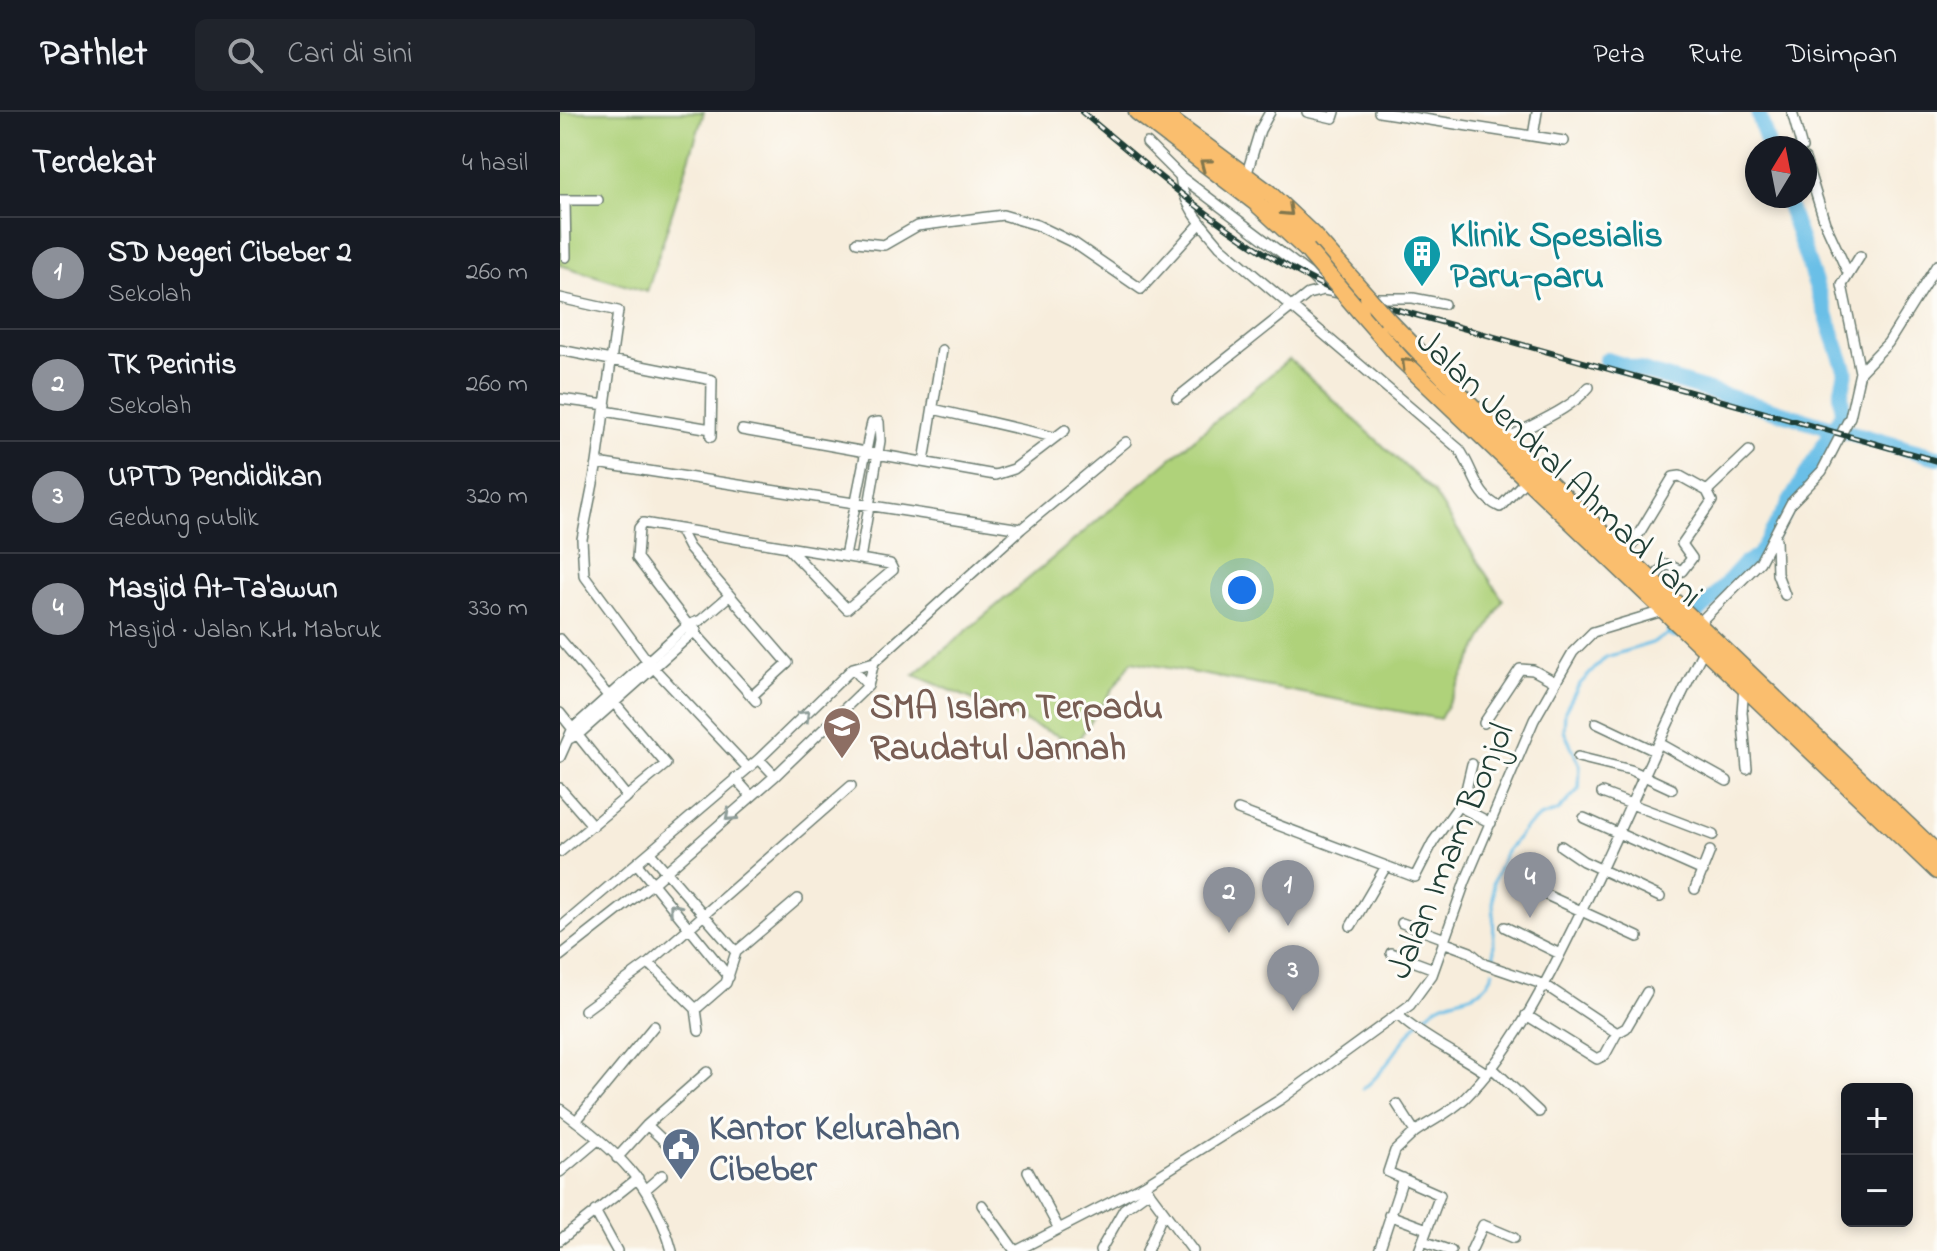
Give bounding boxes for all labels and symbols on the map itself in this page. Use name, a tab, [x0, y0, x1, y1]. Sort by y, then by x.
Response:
north arrow	[1745, 136, 1817, 208]
one-way arrow	[1199, 160, 1214, 174]
one-way arrow	[1279, 201, 1294, 215]
place label: Klinik Spesialis Paru-paru	[1450, 211, 1663, 305]
building icon: Klinik Spesialis Paru-paru	[1401, 233, 1443, 288]
street label: Jalan Jendral Ahmad Yani	[1402, 317, 1714, 621]
one-way arrow	[1401, 358, 1415, 372]
your location	[1222, 570, 1262, 610]
place label: SMA Islam Terpadu Raudatul Jannah	[870, 683, 1163, 777]
school or university icon: SMA Islam Terpadu Raudatul Jannah	[821, 705, 863, 760]
one-way arrow	[796, 710, 810, 724]
street label: Jalan Imam Bonjol	[1374, 715, 1530, 988]
one-way arrow	[724, 806, 739, 821]
pin: 4	[1504, 852, 1556, 918]
pin: 1	[1262, 860, 1314, 926]
pin: 2	[1203, 867, 1255, 933]
one-way arrow	[669, 902, 683, 917]
pin: 3	[1267, 945, 1319, 1011]
place label: Kantor Kelurahan Cibeber	[709, 1104, 960, 1198]
public building icon: Kantor Kelurahan Cibeber	[660, 1126, 702, 1181]

